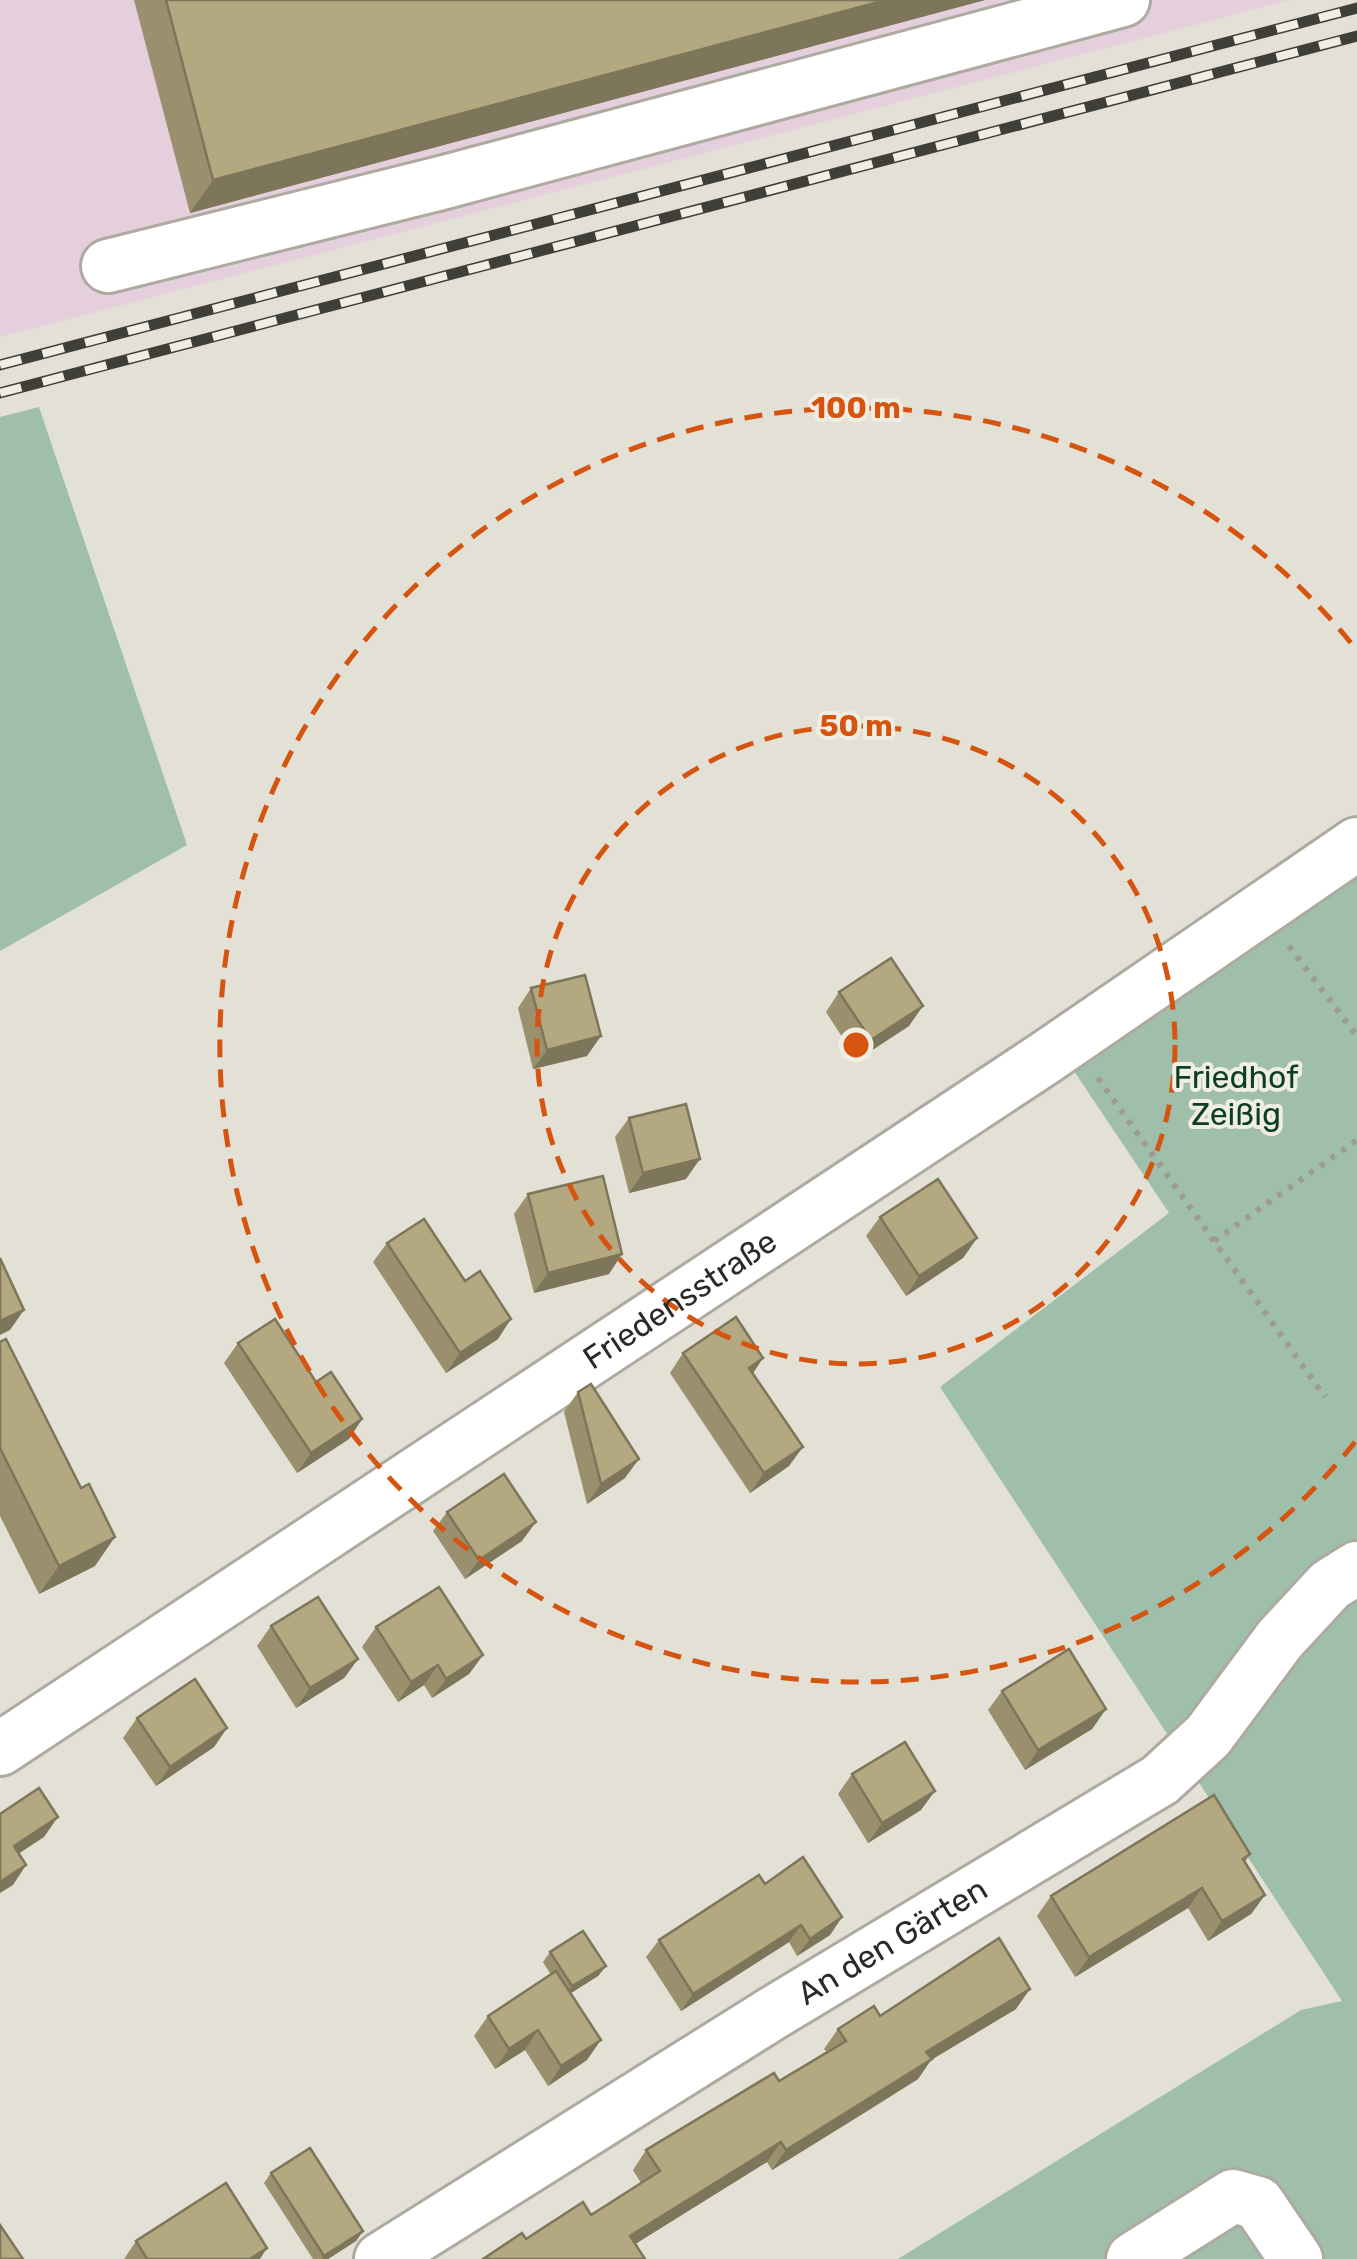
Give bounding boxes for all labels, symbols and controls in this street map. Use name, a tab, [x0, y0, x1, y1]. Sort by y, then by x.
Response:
text: 100 m	[811, 390, 901, 426]
text: 50 m	[819, 708, 893, 744]
centre of rings	[838, 1027, 874, 1063]
park label: Friedhof Zeißig	[1173, 1058, 1299, 1133]
street label: Friedensstraße	[576, 1222, 784, 1377]
street label: An den Gärten	[791, 1870, 994, 2013]

